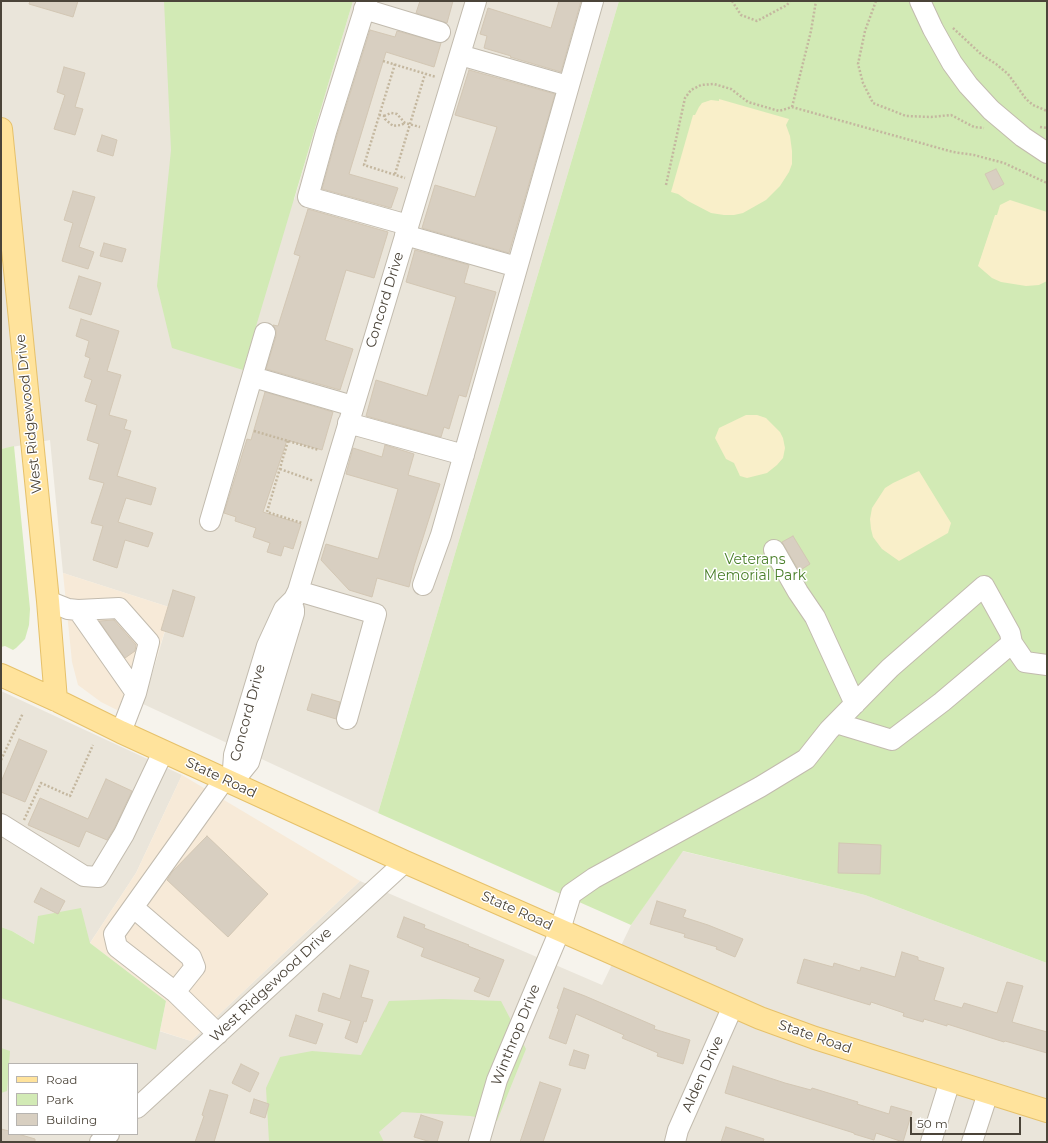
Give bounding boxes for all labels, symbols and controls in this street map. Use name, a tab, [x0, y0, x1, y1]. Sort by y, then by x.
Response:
street label: Concord Drive	[362, 250, 408, 350]
street label: West Ridgewood Drive	[12, 333, 46, 495]
park label: Veterans Memorial Park	[704, 552, 806, 584]
street label: Concord Drive	[227, 663, 269, 763]
street label: State Road	[183, 754, 259, 802]
street label: State Road	[479, 888, 555, 934]
street label: West Ridgewood Drive	[207, 924, 335, 1046]
street label: Winthrop Drive	[488, 982, 544, 1088]
street label: State Road	[776, 1017, 854, 1057]
street label: Alden Drive	[679, 1033, 727, 1115]
legend	[8, 1063, 138, 1135]
text: Road	[46, 1072, 77, 1087]
text: Park	[46, 1092, 73, 1107]
scale bar	[912, 1109, 1023, 1135]
text: Building	[46, 1112, 97, 1127]
text: 50 m	[917, 1116, 948, 1131]

